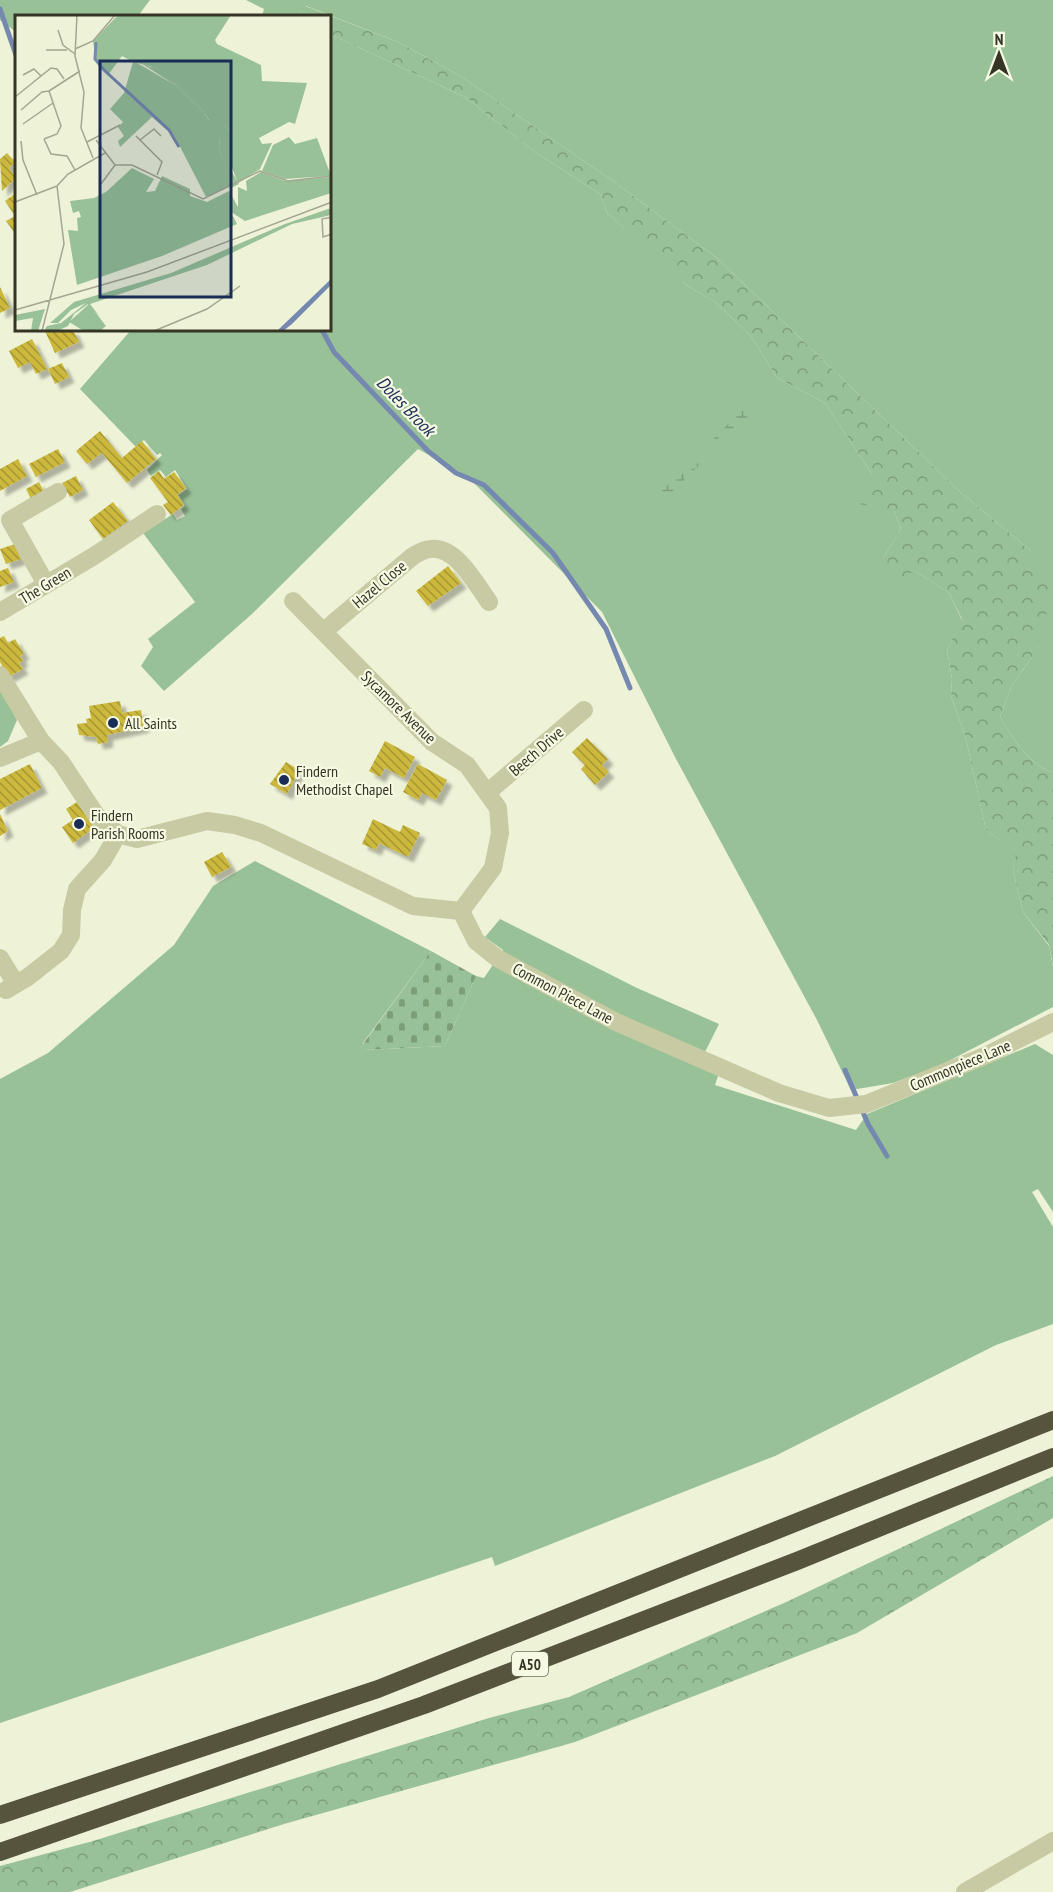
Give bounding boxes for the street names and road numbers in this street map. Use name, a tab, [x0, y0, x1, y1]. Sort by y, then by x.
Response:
street label: Hazel Close	[348, 556, 410, 612]
street label: The Green	[16, 562, 74, 608]
street label: Sycamore Avenue	[357, 666, 441, 748]
street label: Beech Drive	[505, 722, 567, 780]
street label: Common Piece Lane	[509, 958, 617, 1028]
street label: Commonpiece Lane	[907, 1035, 1013, 1095]
road number: A50	[512, 1652, 548, 1676]

